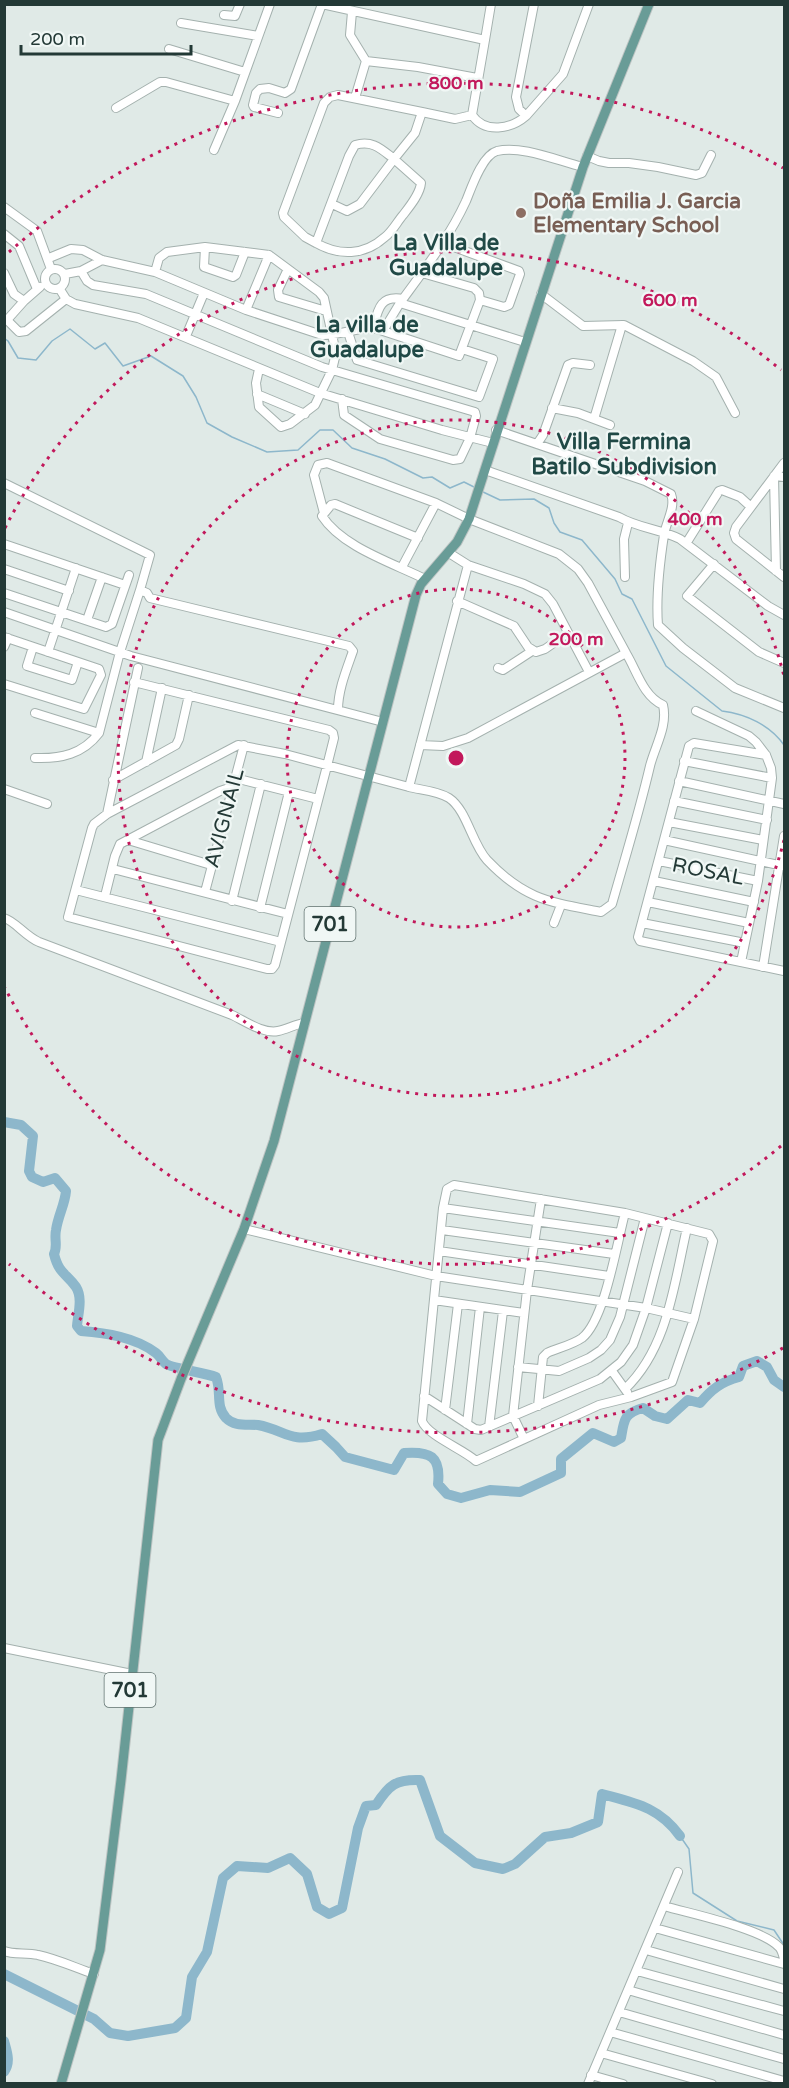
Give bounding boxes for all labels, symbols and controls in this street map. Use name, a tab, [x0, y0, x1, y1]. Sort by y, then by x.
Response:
scale bar	[21, 18, 190, 56]
text: 200 m	[30, 28, 85, 50]
text: 800 m	[428, 72, 484, 94]
place label: Doña Emilia J. Garcia Elementary School	[533, 189, 741, 238]
marker: Doña Emilia J. Garcia Elementary School	[514, 206, 528, 220]
district label: La Villa de Guadalupe	[389, 230, 503, 281]
text: 600 m	[642, 289, 698, 311]
district label: La villa de Guadalupe	[310, 312, 424, 363]
district label: Villa Fermina Batilo Subdivision	[531, 429, 717, 480]
text: 400 m	[667, 508, 723, 530]
text: 200 m	[548, 628, 604, 650]
centre of rings	[446, 748, 466, 768]
street label: AVIGNAIL	[199, 766, 250, 871]
street label: ROSAL	[670, 852, 746, 891]
road number: 701	[304, 907, 356, 941]
road number: 701	[104, 1673, 156, 1707]

